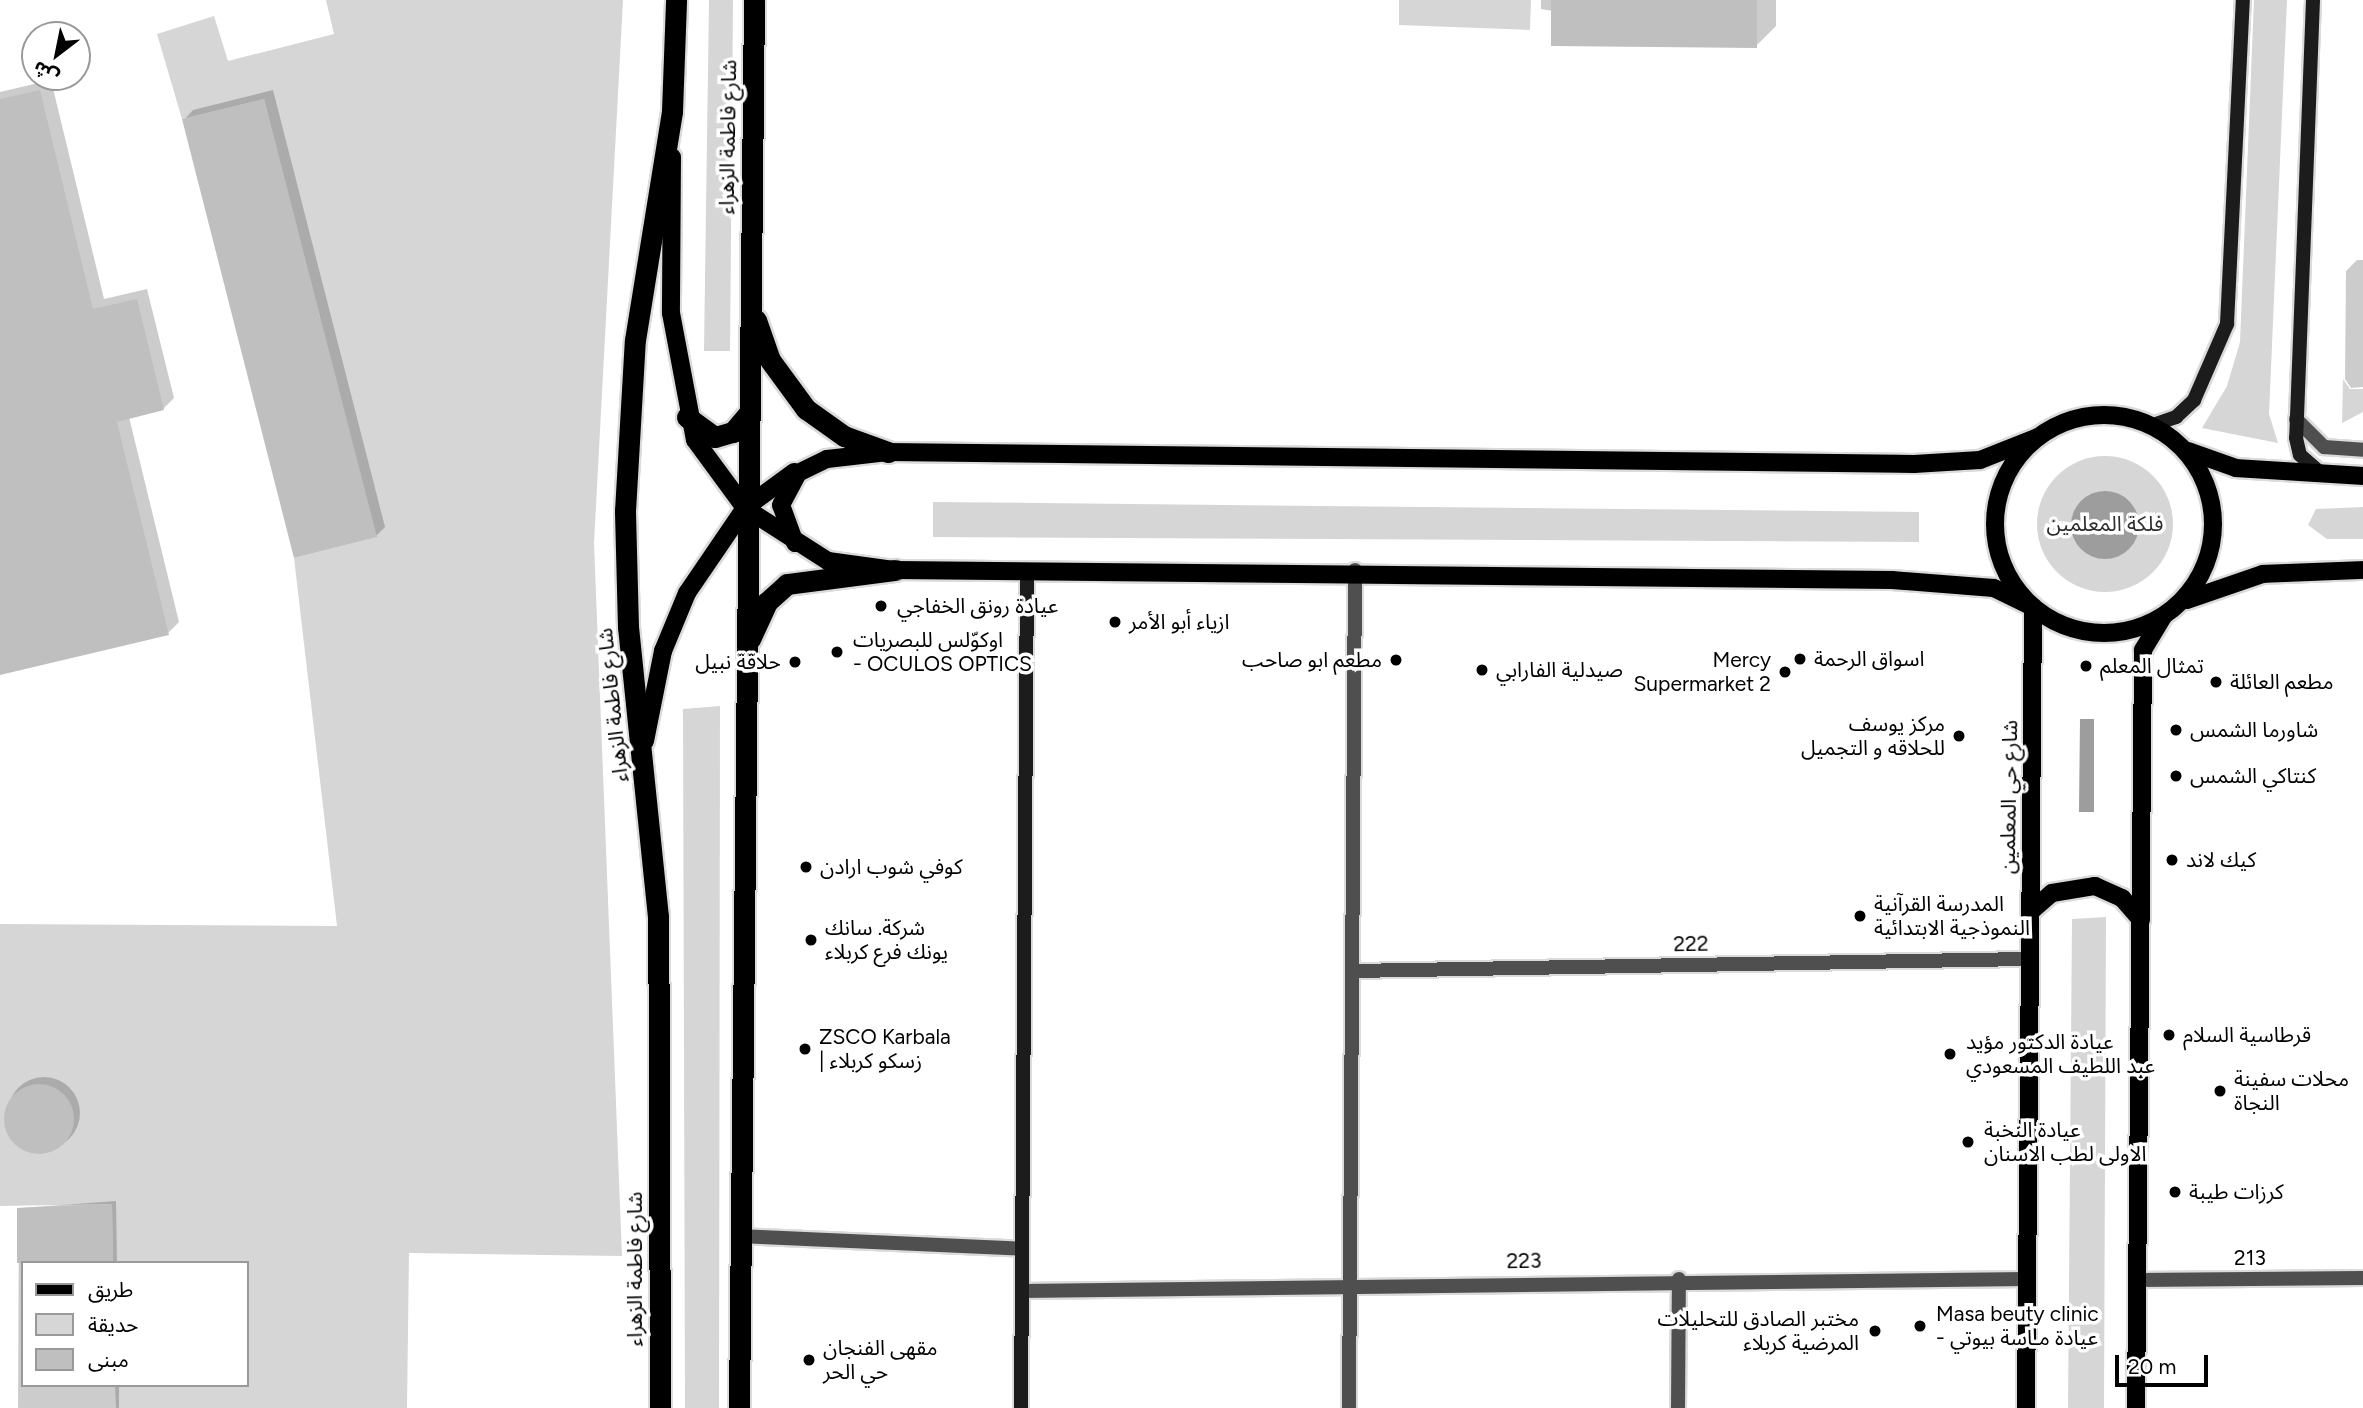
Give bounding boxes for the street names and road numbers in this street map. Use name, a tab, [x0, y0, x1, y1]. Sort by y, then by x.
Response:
street label: شارع فاطمة الزهراء	[714, 59, 742, 215]
street label: شارع فاطمة الزهراء	[592, 627, 634, 783]
street label: شارع حي المعلمين	[1995, 720, 2023, 874]
street label: 222	[1673, 931, 1709, 957]
street label: شارع فاطمة الزهراء	[622, 1192, 648, 1346]
street label: 213	[2234, 1245, 2266, 1271]
street label: 223	[1506, 1248, 1542, 1274]

